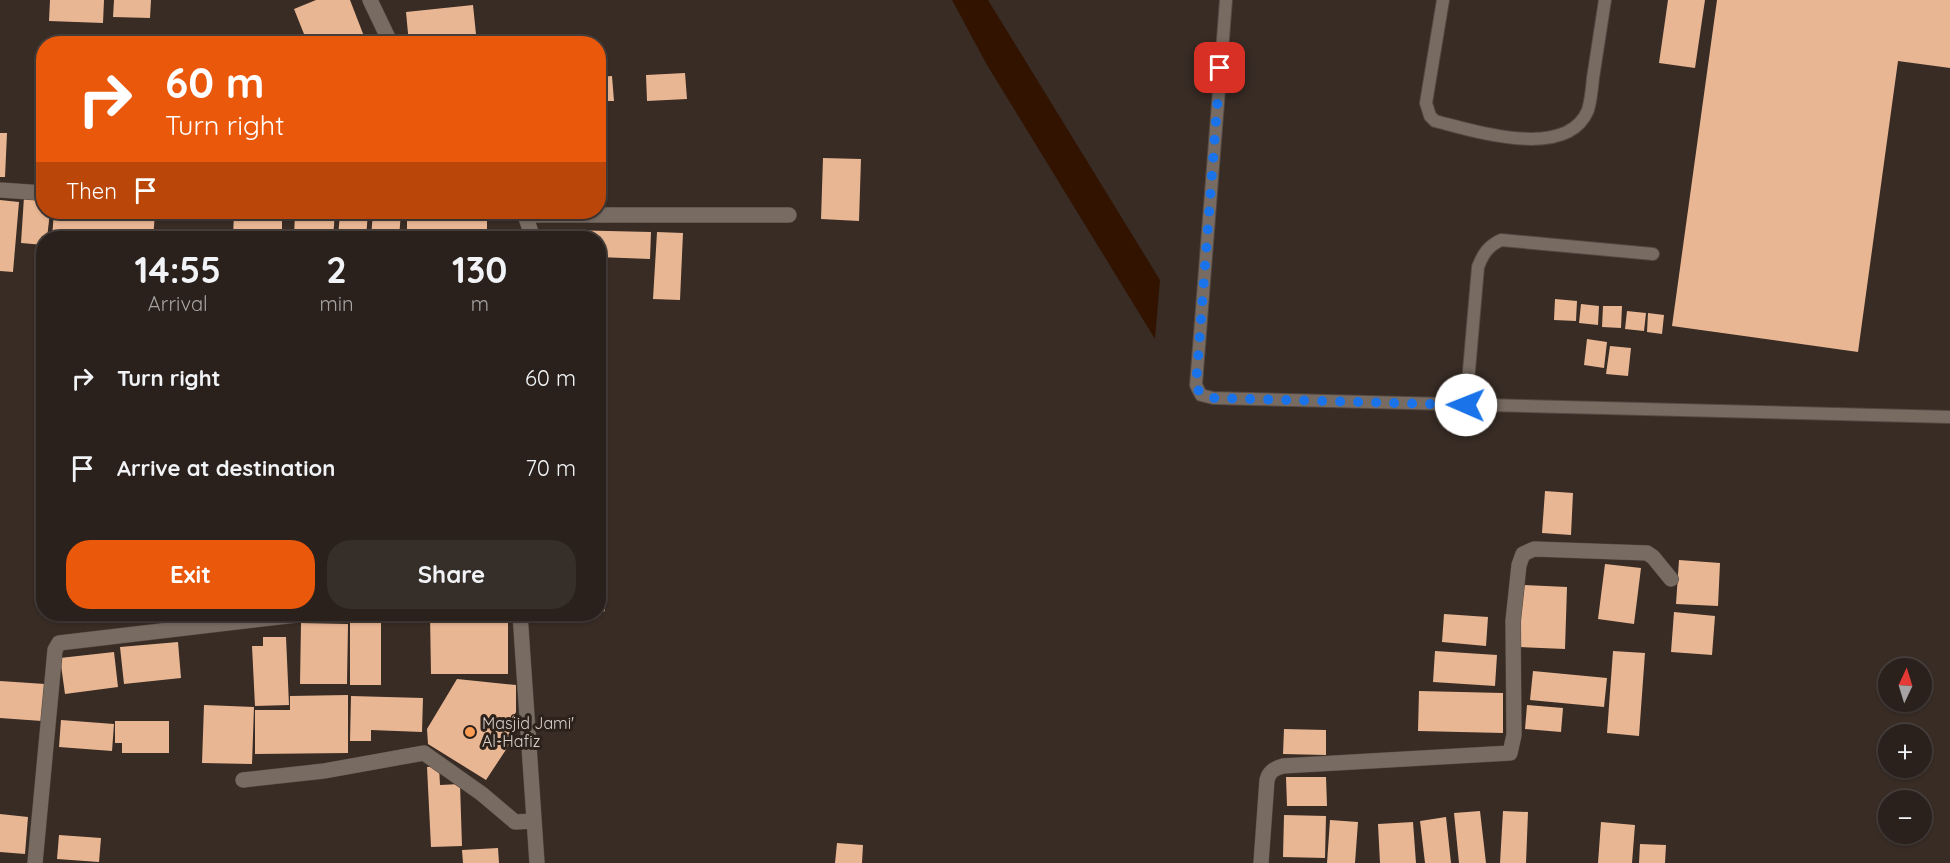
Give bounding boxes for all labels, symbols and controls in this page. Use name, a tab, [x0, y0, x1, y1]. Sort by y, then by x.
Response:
pin	[1194, 42, 1245, 93]
icon: arrive	[1203, 51, 1236, 84]
text: 60 m	[165, 56, 265, 109]
icon: right	[66, 60, 144, 138]
text: Turn right	[165, 108, 284, 142]
icon: arrive	[129, 174, 162, 207]
text: Then	[66, 177, 117, 205]
text: 14:55	[134, 247, 221, 292]
text: 2	[326, 247, 347, 292]
text: 130	[452, 247, 507, 292]
text: Arrival	[148, 291, 208, 316]
text: min	[319, 291, 354, 316]
text: m	[471, 291, 489, 316]
icon: right	[66, 362, 99, 395]
text: Turn right	[117, 364, 221, 392]
text: 60 m	[525, 364, 576, 392]
position arrow	[1434, 373, 1498, 437]
icon: arrive	[66, 452, 99, 485]
text: Arrive at destination	[117, 454, 335, 482]
text: 70 m	[526, 454, 576, 482]
button: Exit	[66, 540, 315, 609]
button: Share	[327, 540, 576, 609]
north arrow	[1878, 658, 1932, 712]
map controls	[1878, 658, 1932, 844]
place label: Masjid Jami' Al-Hafiz	[482, 713, 574, 751]
button: +	[1878, 724, 1932, 778]
marker: Masjid Jami' Al-Hafiz	[463, 725, 477, 739]
button: −	[1878, 790, 1932, 844]

